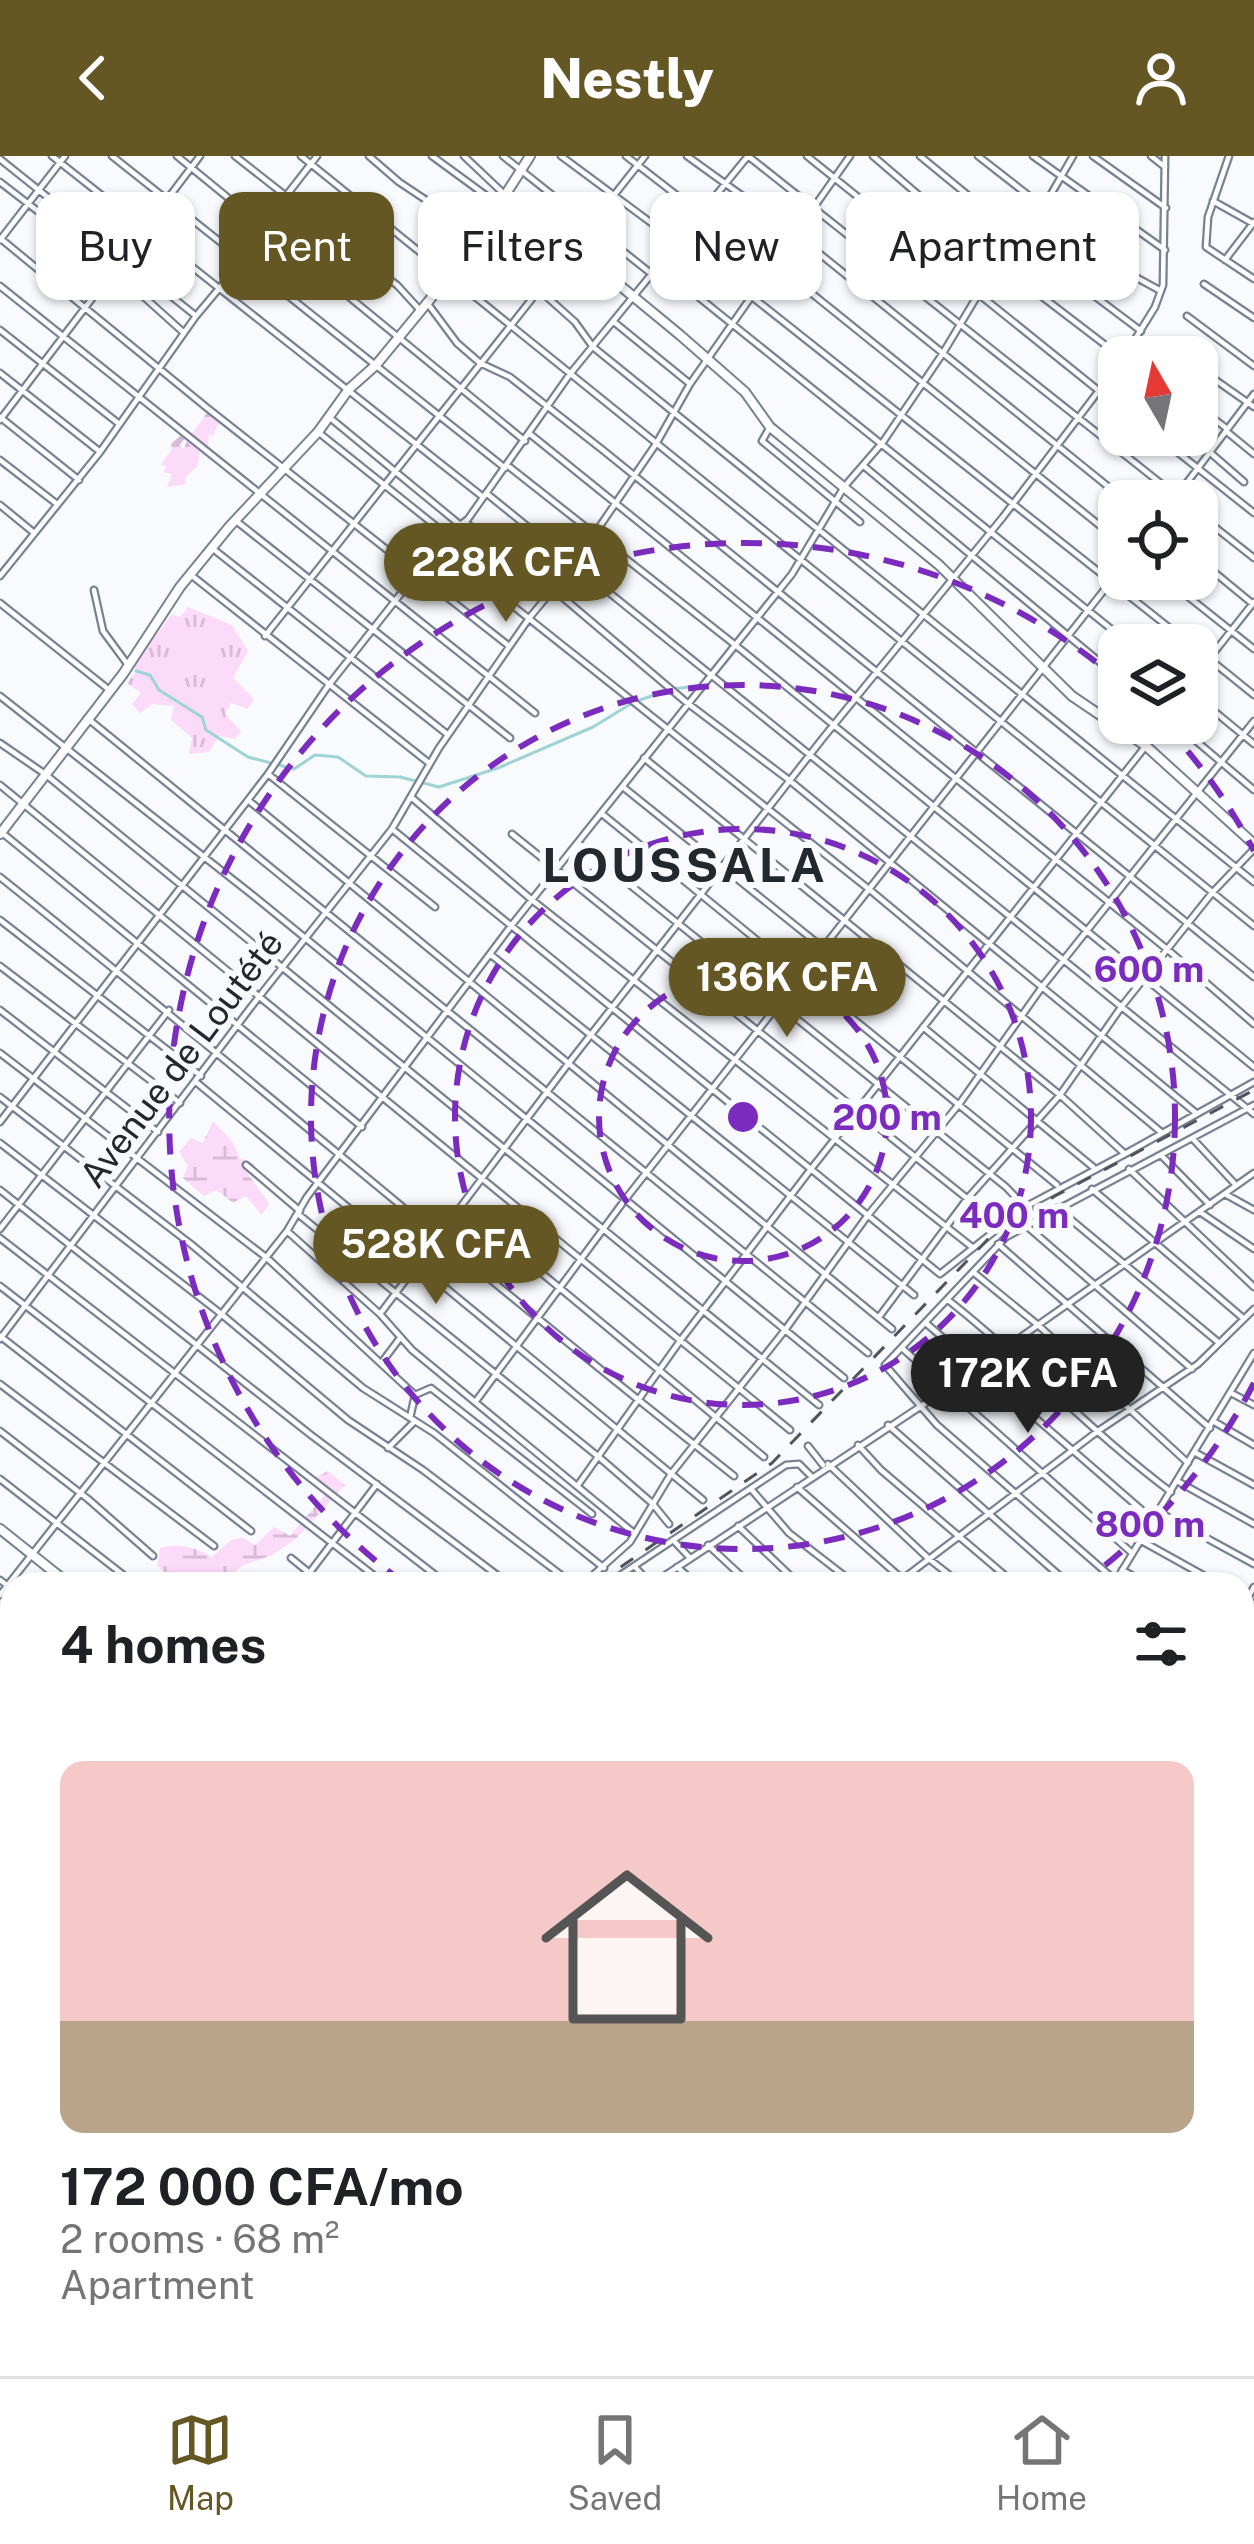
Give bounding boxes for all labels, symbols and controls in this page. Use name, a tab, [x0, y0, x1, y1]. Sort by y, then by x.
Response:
icon: back	[60, 45, 126, 111]
icon: person	[1128, 45, 1194, 111]
text: Nestly	[540, 47, 714, 110]
chip: Buy	[36, 192, 195, 300]
chip: Rent	[219, 192, 394, 300]
chip: Filters	[418, 192, 626, 300]
chip: New	[650, 192, 822, 300]
chip: Apartment	[846, 192, 1139, 300]
north arrow	[1098, 336, 1218, 456]
map controls	[1098, 336, 1218, 744]
button: locate	[1098, 480, 1218, 600]
pin: 228K CFA	[382, 523, 630, 625]
text: 228K CFA	[411, 539, 601, 585]
button: layers	[1098, 624, 1218, 744]
district label: LOUSSALA	[542, 836, 828, 893]
street label: Avenue de Loutété	[71, 922, 291, 1196]
pin: 136K CFA	[663, 938, 911, 1040]
text: 600 m	[1094, 948, 1204, 990]
text: 136K CFA	[696, 954, 878, 1000]
centre of rings	[722, 1096, 764, 1138]
text: 200 m	[832, 1096, 942, 1138]
text: 400 m	[959, 1194, 1069, 1236]
pin: 528K CFA	[312, 1205, 560, 1307]
text: 528K CFA	[340, 1221, 532, 1267]
pin: 172K CFA	[904, 1334, 1152, 1436]
text: 172K CFA	[938, 1350, 1118, 1396]
text: 800 m	[1095, 1503, 1205, 1545]
icon: filters	[1128, 1611, 1194, 1677]
text: 4 homes	[60, 1615, 266, 1674]
icon: home	[519, 1839, 735, 2055]
text: 172 000 CFA/mo	[60, 2157, 464, 2216]
text: 2 rooms · 68 m²	[60, 2216, 339, 2262]
text: Apartment	[60, 2262, 255, 2308]
tab: Map	[167, 2407, 234, 2517]
tab: Saved	[568, 2407, 662, 2517]
tab: Home	[996, 2407, 1087, 2517]

